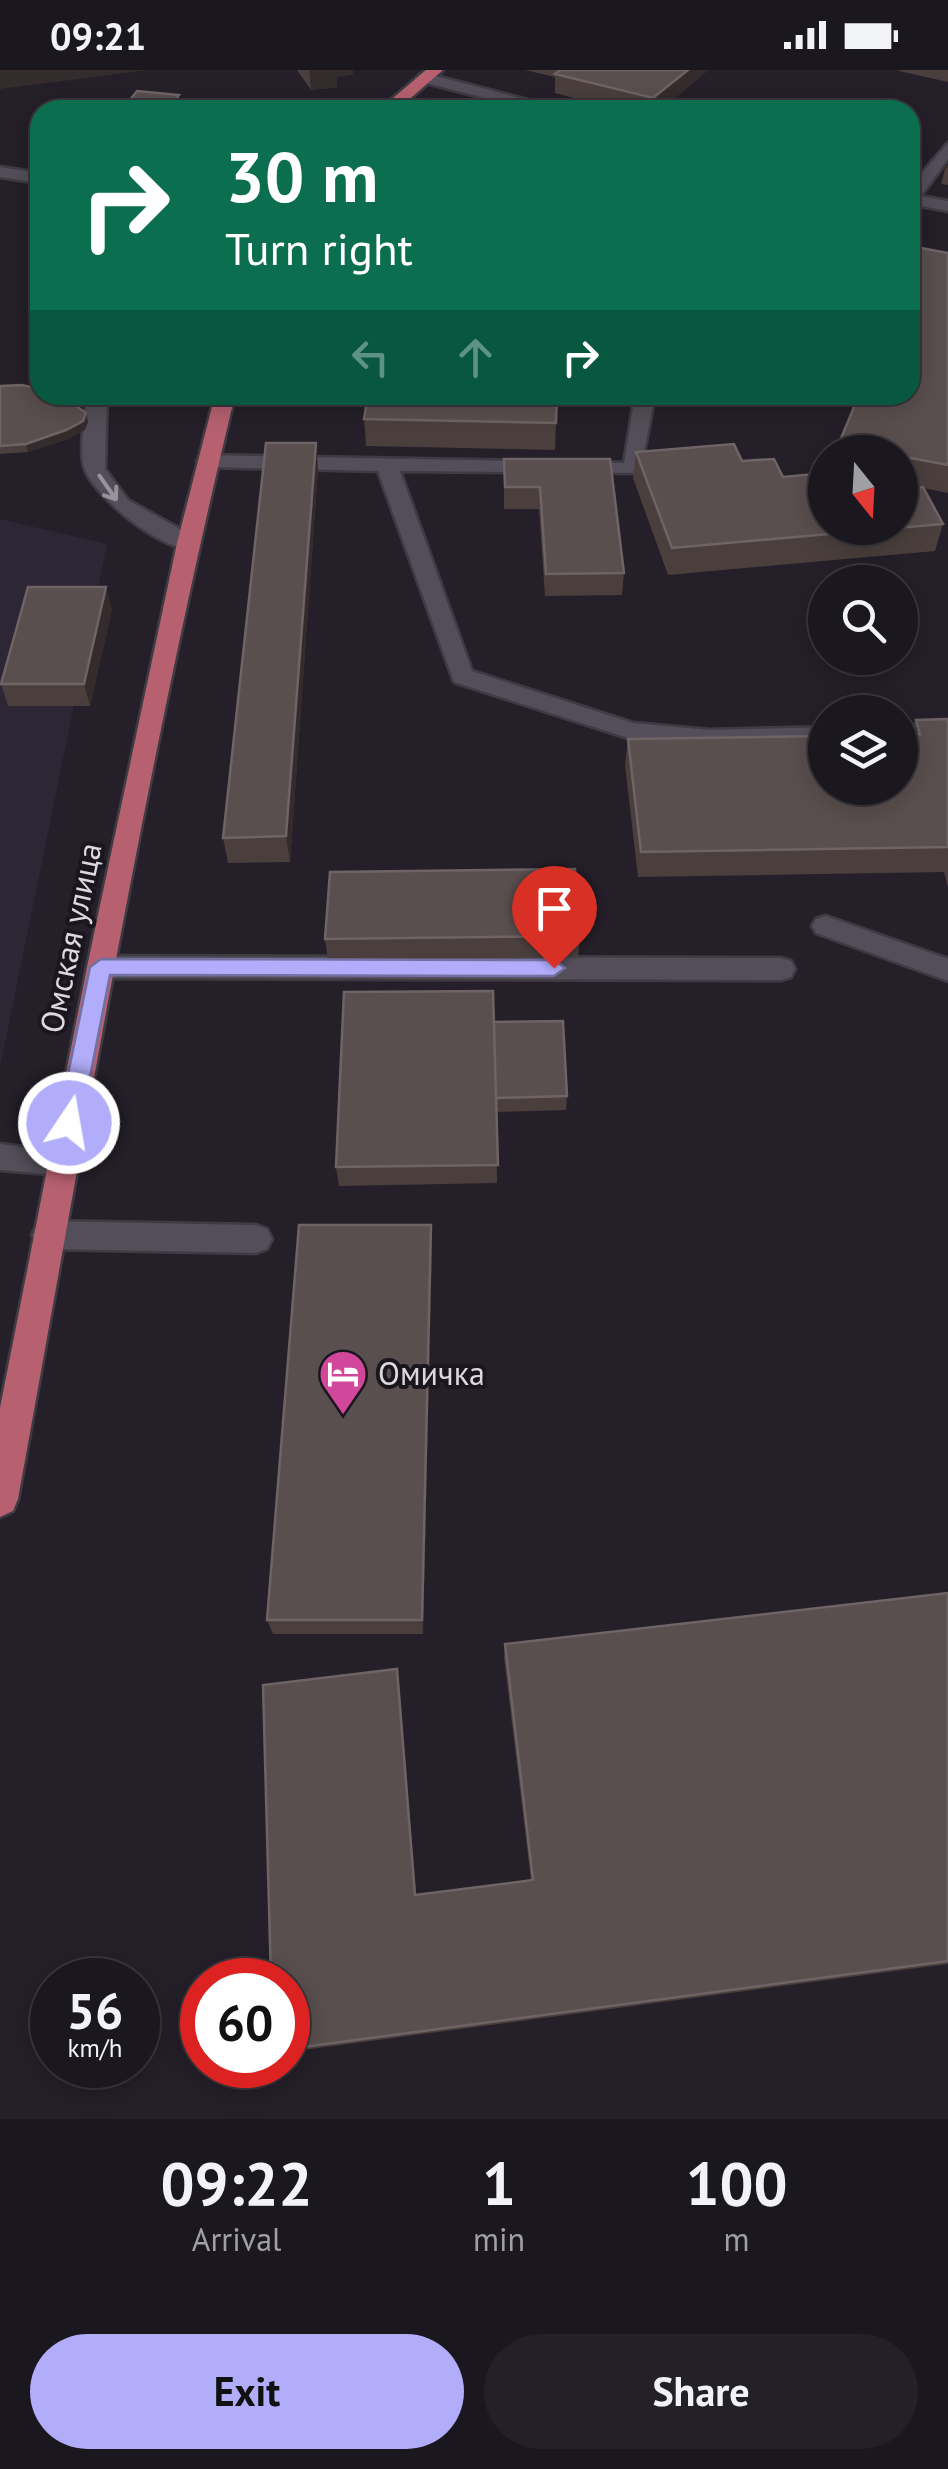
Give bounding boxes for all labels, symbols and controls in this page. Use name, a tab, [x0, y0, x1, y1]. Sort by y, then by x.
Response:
text: 09:21	[50, 11, 146, 60]
text: 30 m	[225, 131, 378, 221]
icon: right	[60, 140, 190, 270]
text: Turn right	[225, 219, 413, 277]
icon: left	[343, 330, 398, 385]
icon: ahead	[448, 330, 503, 385]
icon: right	[553, 330, 608, 385]
north arrow	[808, 435, 918, 545]
map controls	[808, 435, 918, 805]
one-way arrow	[97, 474, 118, 501]
button: search	[808, 565, 918, 675]
button: layers	[808, 695, 918, 805]
street label: Омская улица	[29, 839, 111, 1037]
pin	[512, 866, 597, 969]
icon: arrive	[527, 881, 582, 936]
position arrow	[17, 1071, 121, 1175]
hotel icon: Омичка	[317, 1348, 369, 1416]
place label: Омичка	[378, 1352, 485, 1394]
speed limit sign: 60	[180, 1958, 310, 2088]
text: 56	[67, 1978, 123, 2043]
text: km/h	[68, 2032, 122, 2064]
text: 09:22	[160, 2144, 313, 2222]
text: 1	[482, 2144, 516, 2222]
text: 100	[686, 2144, 788, 2222]
text: Arrival	[192, 2218, 281, 2260]
text: min	[473, 2218, 525, 2260]
text: m	[724, 2218, 750, 2260]
button: Exit	[30, 2334, 464, 2449]
button: Share	[484, 2334, 918, 2449]

